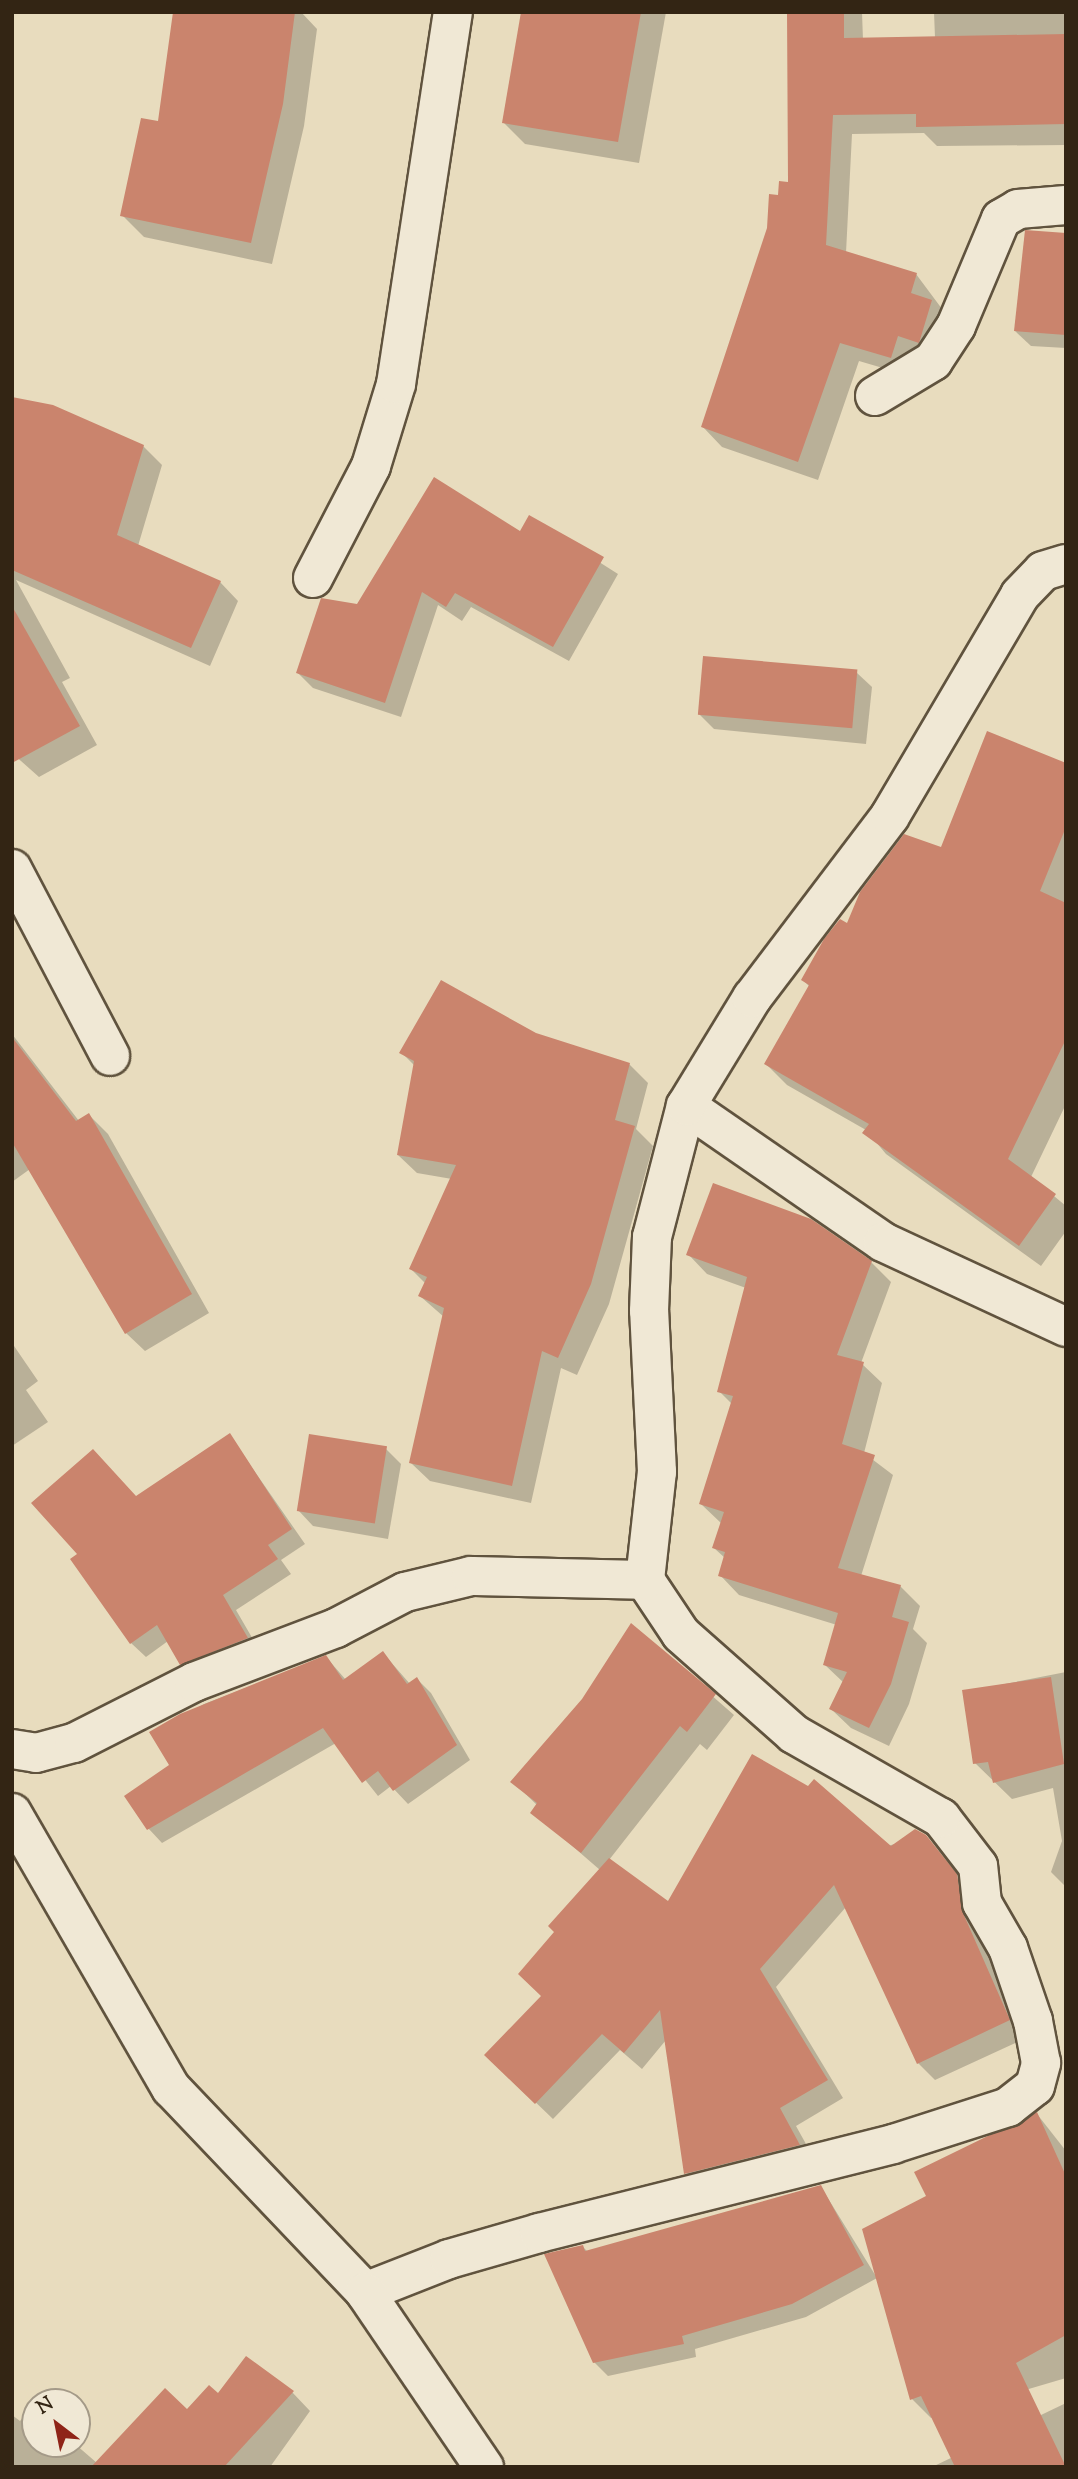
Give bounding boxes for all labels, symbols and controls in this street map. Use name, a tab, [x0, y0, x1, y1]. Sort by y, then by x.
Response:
north arrow	[21, 2388, 91, 2458]
text: N	[32, 2391, 59, 2422]

